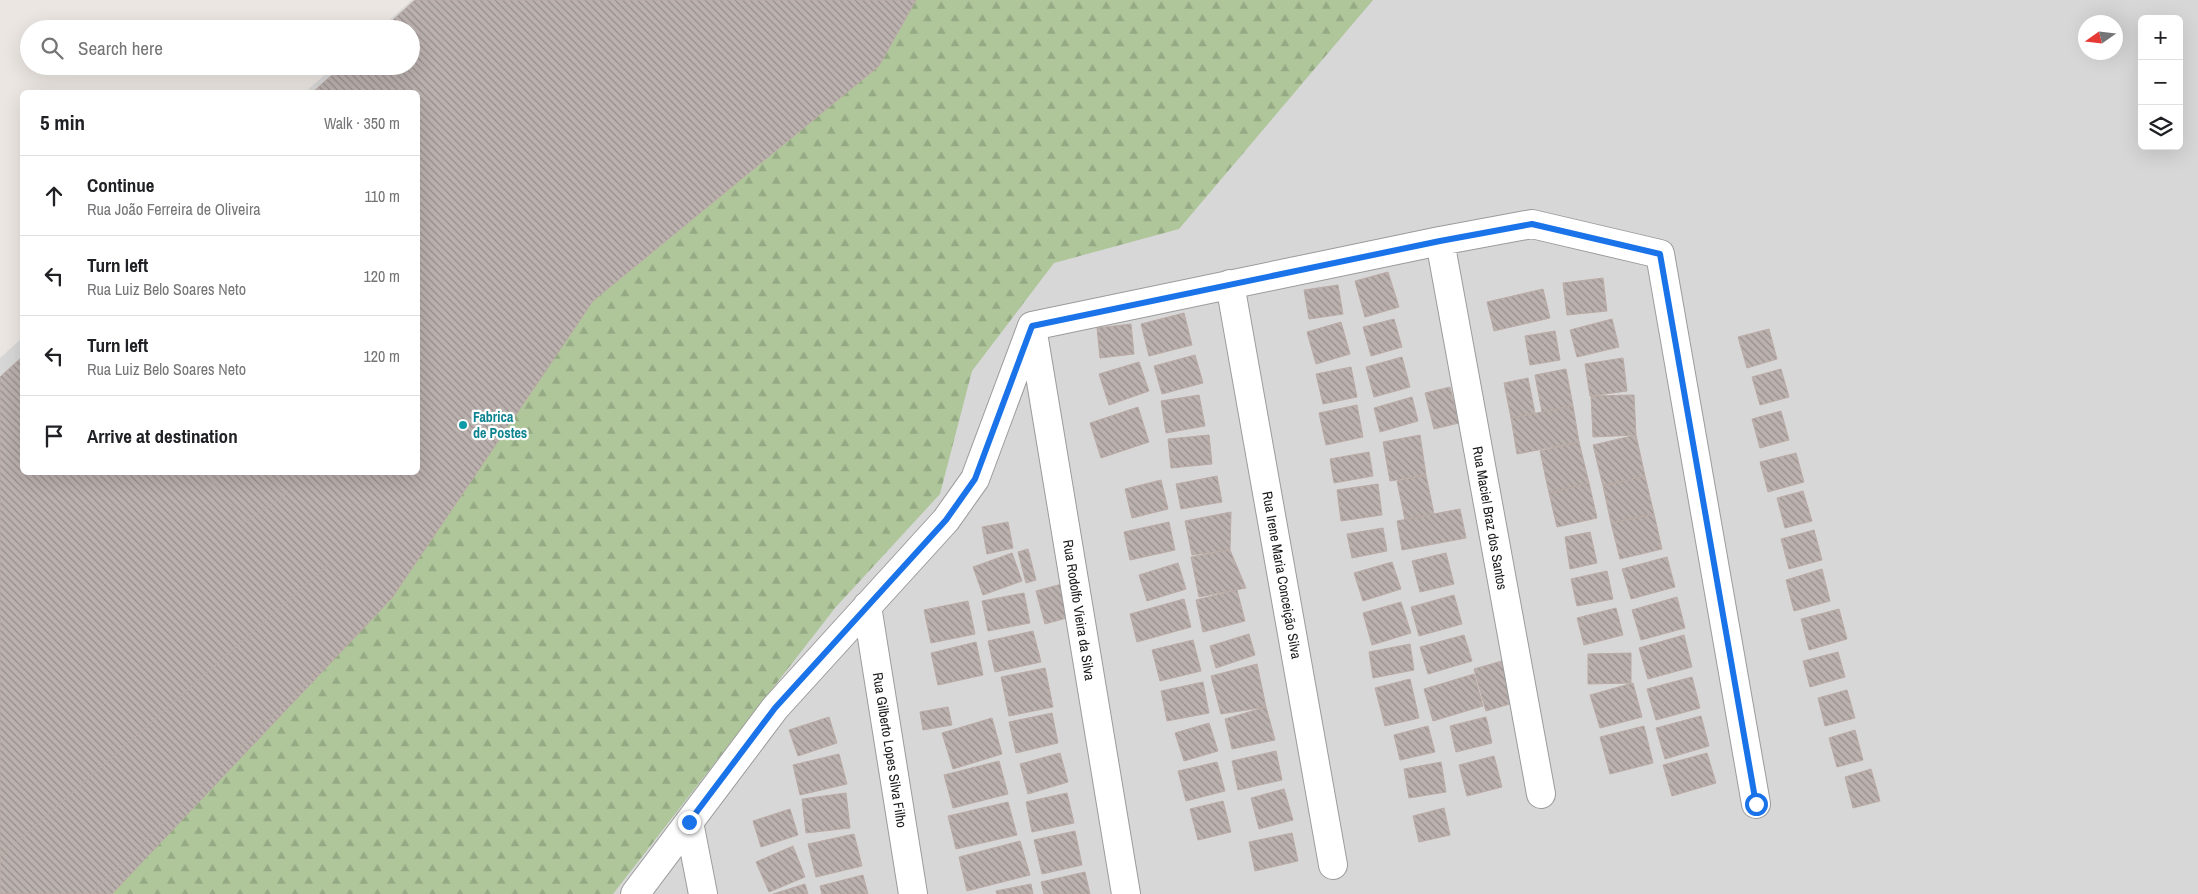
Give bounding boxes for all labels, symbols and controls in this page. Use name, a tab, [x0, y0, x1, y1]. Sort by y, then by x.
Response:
north arrow	[2078, 15, 2123, 60]
map controls	[2138, 15, 2183, 150]
button: +	[2138, 15, 2183, 60]
search box	[20, 20, 420, 75]
icon: search	[38, 34, 66, 62]
text: Search here	[78, 35, 163, 61]
button: −	[2138, 60, 2183, 105]
button: layers	[2138, 105, 2183, 150]
text: 5 min	[40, 108, 85, 137]
text: Walk · 350 m	[324, 112, 400, 134]
text: Continue	[87, 172, 155, 198]
icon: ahead	[40, 182, 68, 210]
text: 110 m	[364, 185, 400, 207]
text: Rua João Ferreira de Oliveira	[87, 198, 261, 220]
text: Turn left	[87, 252, 148, 278]
icon: left	[40, 262, 68, 290]
text: 120 m	[364, 265, 400, 287]
text: Rua Luiz Belo Soares Neto	[87, 278, 246, 300]
text: Turn left	[87, 332, 148, 358]
icon: left	[40, 342, 68, 370]
text: 120 m	[364, 345, 400, 367]
text: Rua Luiz Belo Soares Neto	[87, 358, 246, 380]
place label: Fabrica de Postes	[473, 408, 527, 442]
marker: Fabrica de Postes	[457, 419, 469, 431]
icon: arrive	[40, 422, 68, 450]
text: Arrive at destination	[87, 423, 238, 449]
street label: Rua Maciel Braz dos Santos	[1469, 445, 1512, 591]
street label: Rua Irene Maria Conceição Silva	[1258, 490, 1306, 661]
street label: Rua Rodolfo Vieira da Silva	[1059, 538, 1099, 682]
street label: Rua Gilberto Lopes Silva Filho	[869, 671, 911, 829]
route start	[1745, 793, 1768, 816]
route end	[678, 811, 701, 834]

